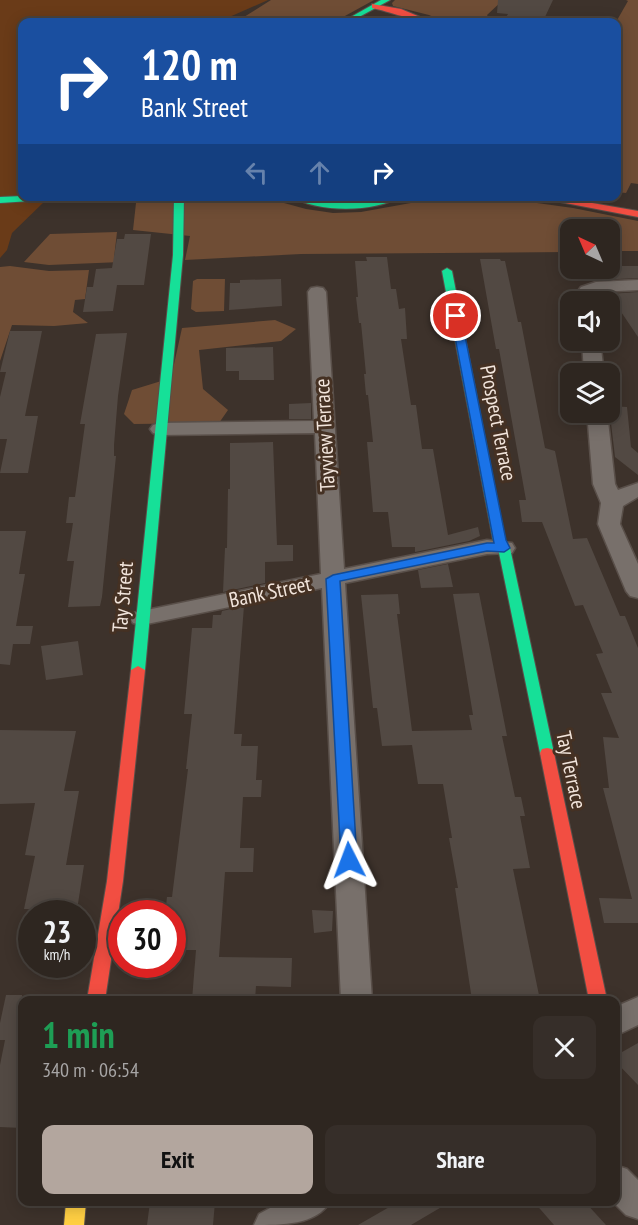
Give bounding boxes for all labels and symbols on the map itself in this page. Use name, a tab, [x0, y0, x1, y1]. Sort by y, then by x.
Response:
north arrow	[560, 219, 620, 279]
pin	[430, 290, 481, 341]
street label: Prospect Terrace	[474, 363, 523, 483]
street label: Tayview Terrace	[308, 378, 341, 492]
street label: Tay Street	[106, 560, 139, 634]
street label: Bank Street	[226, 570, 314, 613]
street label: Tay Terrace	[550, 729, 593, 811]
position arrow	[317, 828, 381, 892]
speed limit sign: 30	[108, 900, 186, 978]

